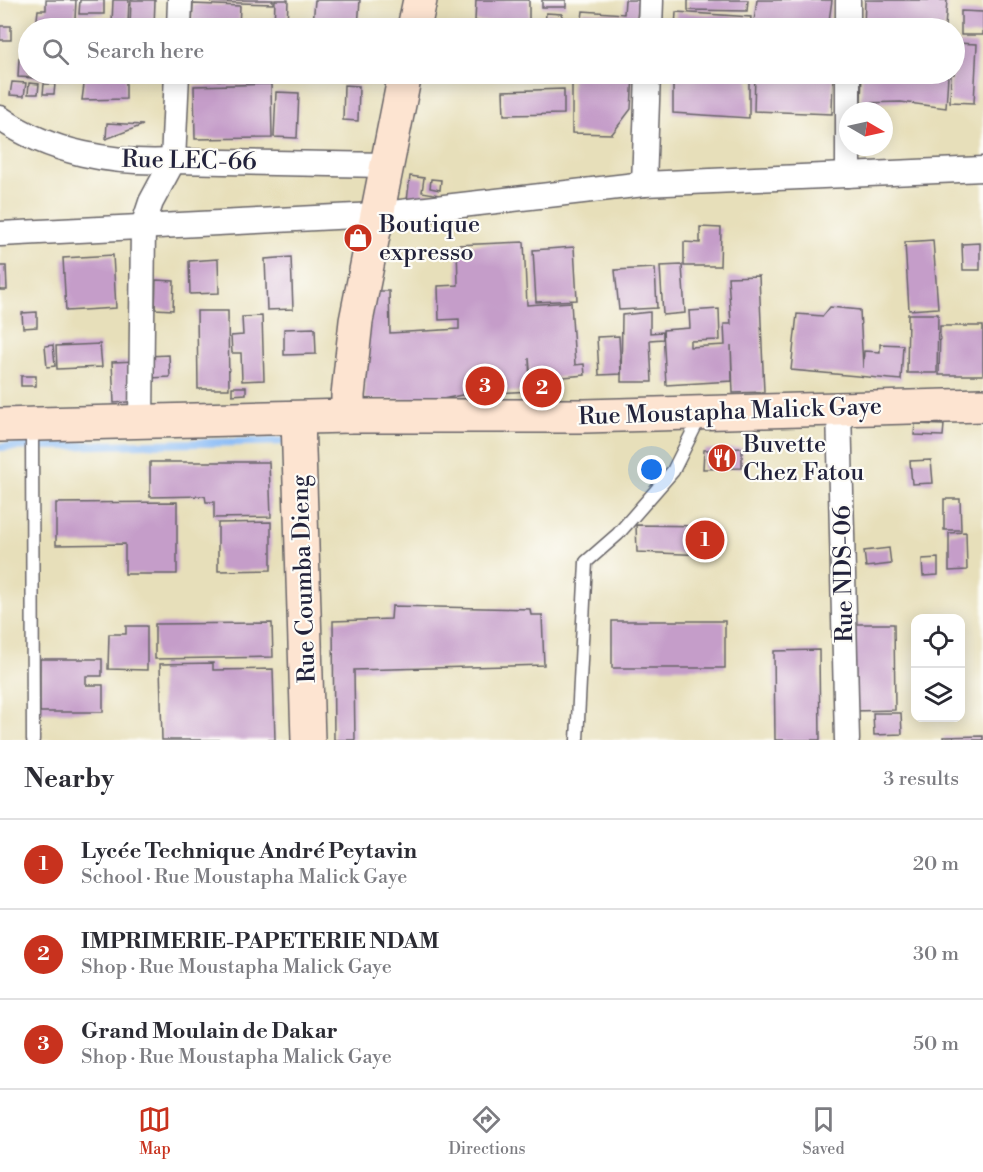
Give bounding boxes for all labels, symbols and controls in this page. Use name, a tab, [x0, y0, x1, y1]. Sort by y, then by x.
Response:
search box	[18, 18, 965, 84]
icon: search	[39, 35, 72, 68]
text: Search here	[87, 38, 204, 65]
north arrow	[839, 102, 893, 156]
street label: Rue LEC-66	[121, 145, 257, 177]
place label: Boutique expresso	[378, 210, 480, 268]
shop icon: Boutique expresso	[342, 222, 374, 254]
pin: 3	[466, 364, 504, 408]
pin: 2	[522, 366, 562, 410]
street label: Rue Moustapha Malick Gaye	[578, 392, 882, 432]
place label: Buvette Chez Fatou	[742, 430, 864, 488]
restaurant icon: Buvette Chez Fatou	[706, 442, 738, 474]
your location	[637, 455, 666, 484]
street label: Rue Coumba Dieng	[285, 474, 323, 684]
street label: Rue NDS-06	[828, 505, 860, 643]
pin: 1	[686, 518, 724, 562]
map controls	[911, 614, 965, 722]
button: locate	[911, 614, 965, 668]
button: layers	[911, 668, 965, 722]
text: Nearby	[24, 763, 114, 795]
text: 3 results	[883, 767, 959, 792]
text: Lycée Technique André Peytavin	[81, 838, 417, 865]
text: 1	[39, 852, 48, 877]
text: 20 m	[913, 852, 959, 877]
text: School · Rue Moustapha Malick Gaye	[81, 865, 407, 890]
text: IMPRIMERIE-PAPETERIE NDAM	[81, 928, 439, 955]
text: 2	[37, 942, 50, 967]
text: 30 m	[913, 942, 959, 967]
text: Shop · Rue Moustapha Malick Gaye	[81, 955, 392, 980]
text: Grand Moulain de Dakar	[81, 1018, 338, 1045]
text: 3	[37, 1032, 50, 1057]
text: 50 m	[913, 1032, 959, 1057]
text: Shop · Rue Moustapha Malick Gaye	[81, 1045, 392, 1070]
tab: Map	[138, 1103, 171, 1159]
tab: Directions	[448, 1103, 526, 1159]
tab: Saved	[802, 1103, 845, 1159]

